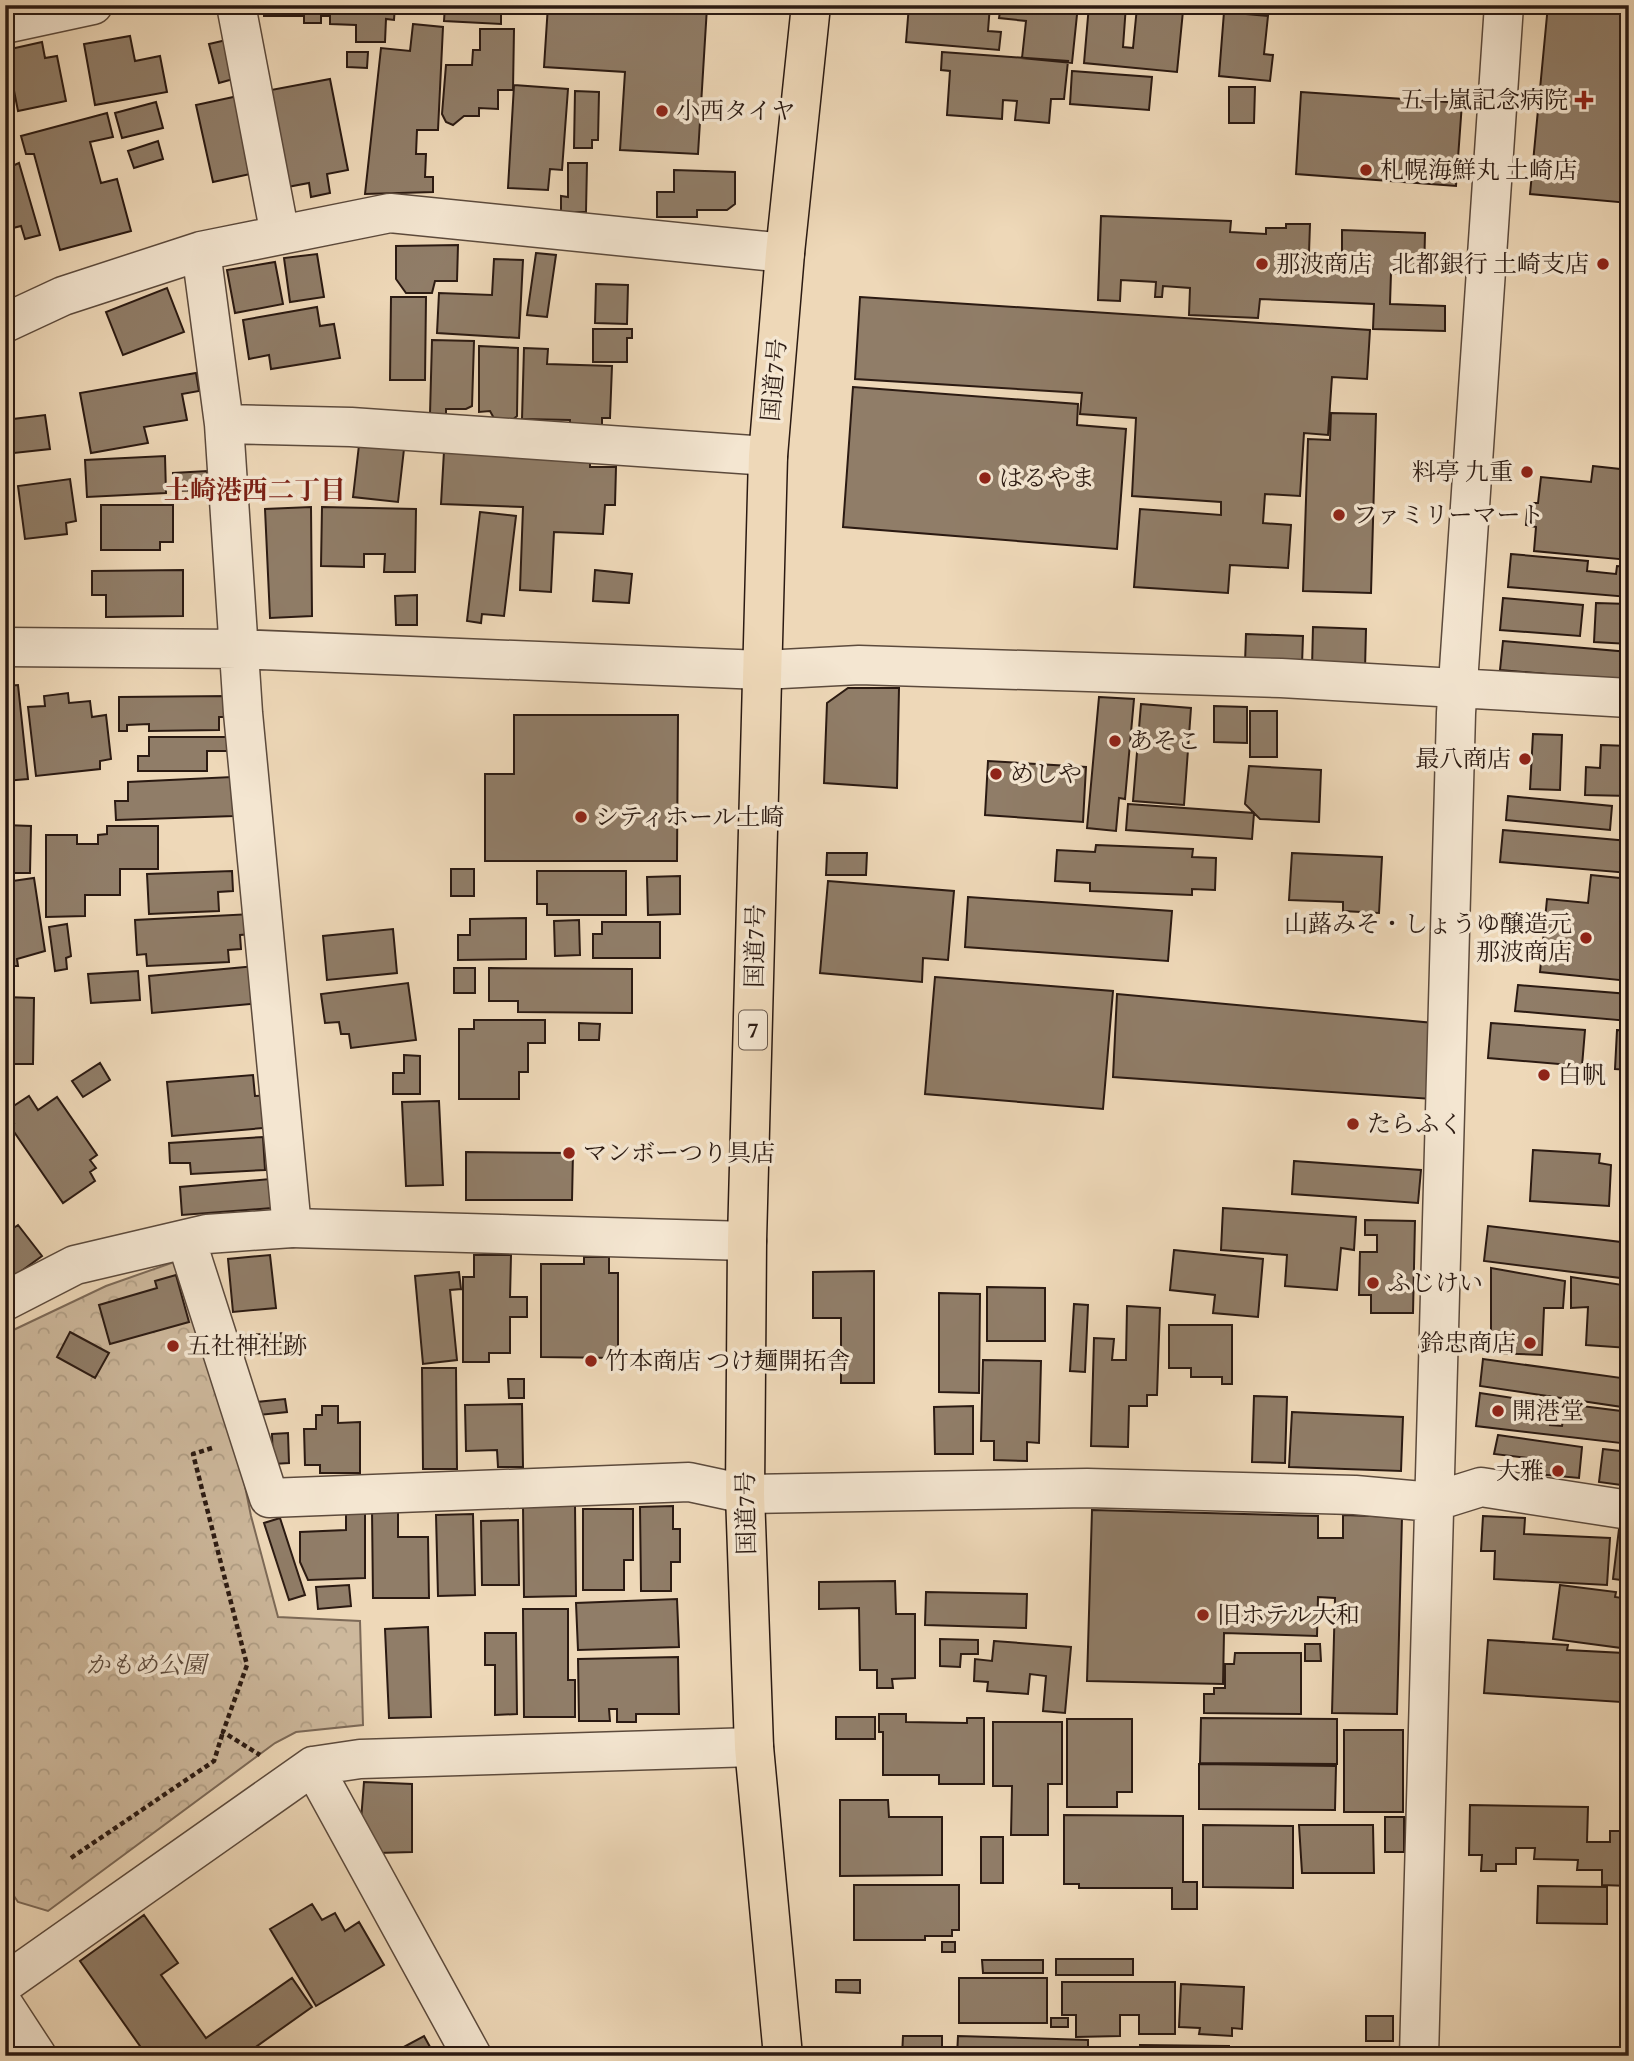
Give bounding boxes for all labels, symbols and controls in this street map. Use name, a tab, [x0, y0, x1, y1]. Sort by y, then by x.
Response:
place label: 五十嵐記念病院	[1400, 82, 1568, 117]
marker: 五十嵐記念病院	[1574, 90, 1594, 110]
place label: 小西タイヤ	[676, 93, 796, 128]
marker: 小西タイヤ	[654, 103, 670, 119]
place label: 札幌海鮮丸 土崎店	[1380, 152, 1577, 187]
marker: 札幌海鮮丸 土崎店	[1358, 162, 1374, 178]
place label: 那波商店	[1276, 246, 1372, 281]
place label: 北都銀行 土崎支店	[1392, 246, 1589, 281]
marker: 那波商店	[1254, 256, 1270, 272]
marker: 北都銀行 土崎支店	[1595, 256, 1611, 272]
street label: 国道7号	[752, 337, 795, 423]
place label: 料亭 九重	[1412, 454, 1513, 489]
place label: はるやま	[999, 460, 1095, 495]
marker: 料亭 九重	[1519, 464, 1535, 480]
district label: 土崎港西二丁目	[164, 470, 346, 509]
marker: はるやま	[977, 470, 993, 486]
place label: ファミリーマート	[1353, 497, 1545, 532]
marker: ファミリーマート	[1331, 507, 1347, 523]
place label: あそこ	[1129, 723, 1201, 758]
marker: あそこ	[1107, 733, 1123, 749]
place label: 最八商店	[1415, 741, 1511, 776]
marker: 最八商店	[1517, 751, 1533, 767]
place label: めしや	[1010, 756, 1082, 791]
marker: めしや	[988, 766, 1004, 782]
place label: シティホール土崎	[595, 799, 785, 834]
marker: シティホール土崎	[573, 809, 589, 825]
street label: 国道7号	[736, 904, 773, 988]
place label: 山蕗みそ・しょうゆ醸造元 那波商店	[1284, 906, 1572, 969]
marker: 山蕗みそ・しょうゆ醸造元 那波商店	[1578, 930, 1594, 946]
road number: 7	[739, 1010, 767, 1050]
place label: 白帆	[1558, 1057, 1606, 1092]
marker: 白帆	[1536, 1067, 1552, 1083]
place label: たらふく	[1367, 1106, 1463, 1141]
marker: たらふく	[1345, 1116, 1361, 1132]
place label: マンボーつり具店	[583, 1135, 775, 1170]
marker: マンボーつり具店	[561, 1145, 577, 1161]
place label: ふじけい	[1387, 1265, 1483, 1300]
marker: ふじけい	[1365, 1275, 1381, 1291]
place label: 鈴忠商店	[1420, 1325, 1516, 1360]
place label: 五社神社跡	[187, 1328, 307, 1363]
marker: 鈴忠商店	[1522, 1335, 1538, 1351]
marker: 五社神社跡	[165, 1338, 181, 1354]
place label: 竹本商店 つけ麺開拓舎	[605, 1343, 850, 1378]
marker: 竹本商店 つけ麺開拓舎	[583, 1353, 599, 1369]
place label: 開港堂	[1512, 1393, 1584, 1428]
marker: 開港堂	[1490, 1403, 1506, 1419]
place label: 大雅	[1496, 1453, 1544, 1488]
marker: 大雅	[1550, 1463, 1566, 1479]
street label: 国道7号	[727, 1471, 764, 1555]
place label: 旧ホテル大和	[1217, 1597, 1360, 1632]
marker: 旧ホテル大和	[1195, 1607, 1211, 1623]
park label: かもめ公園	[86, 1647, 210, 1682]

